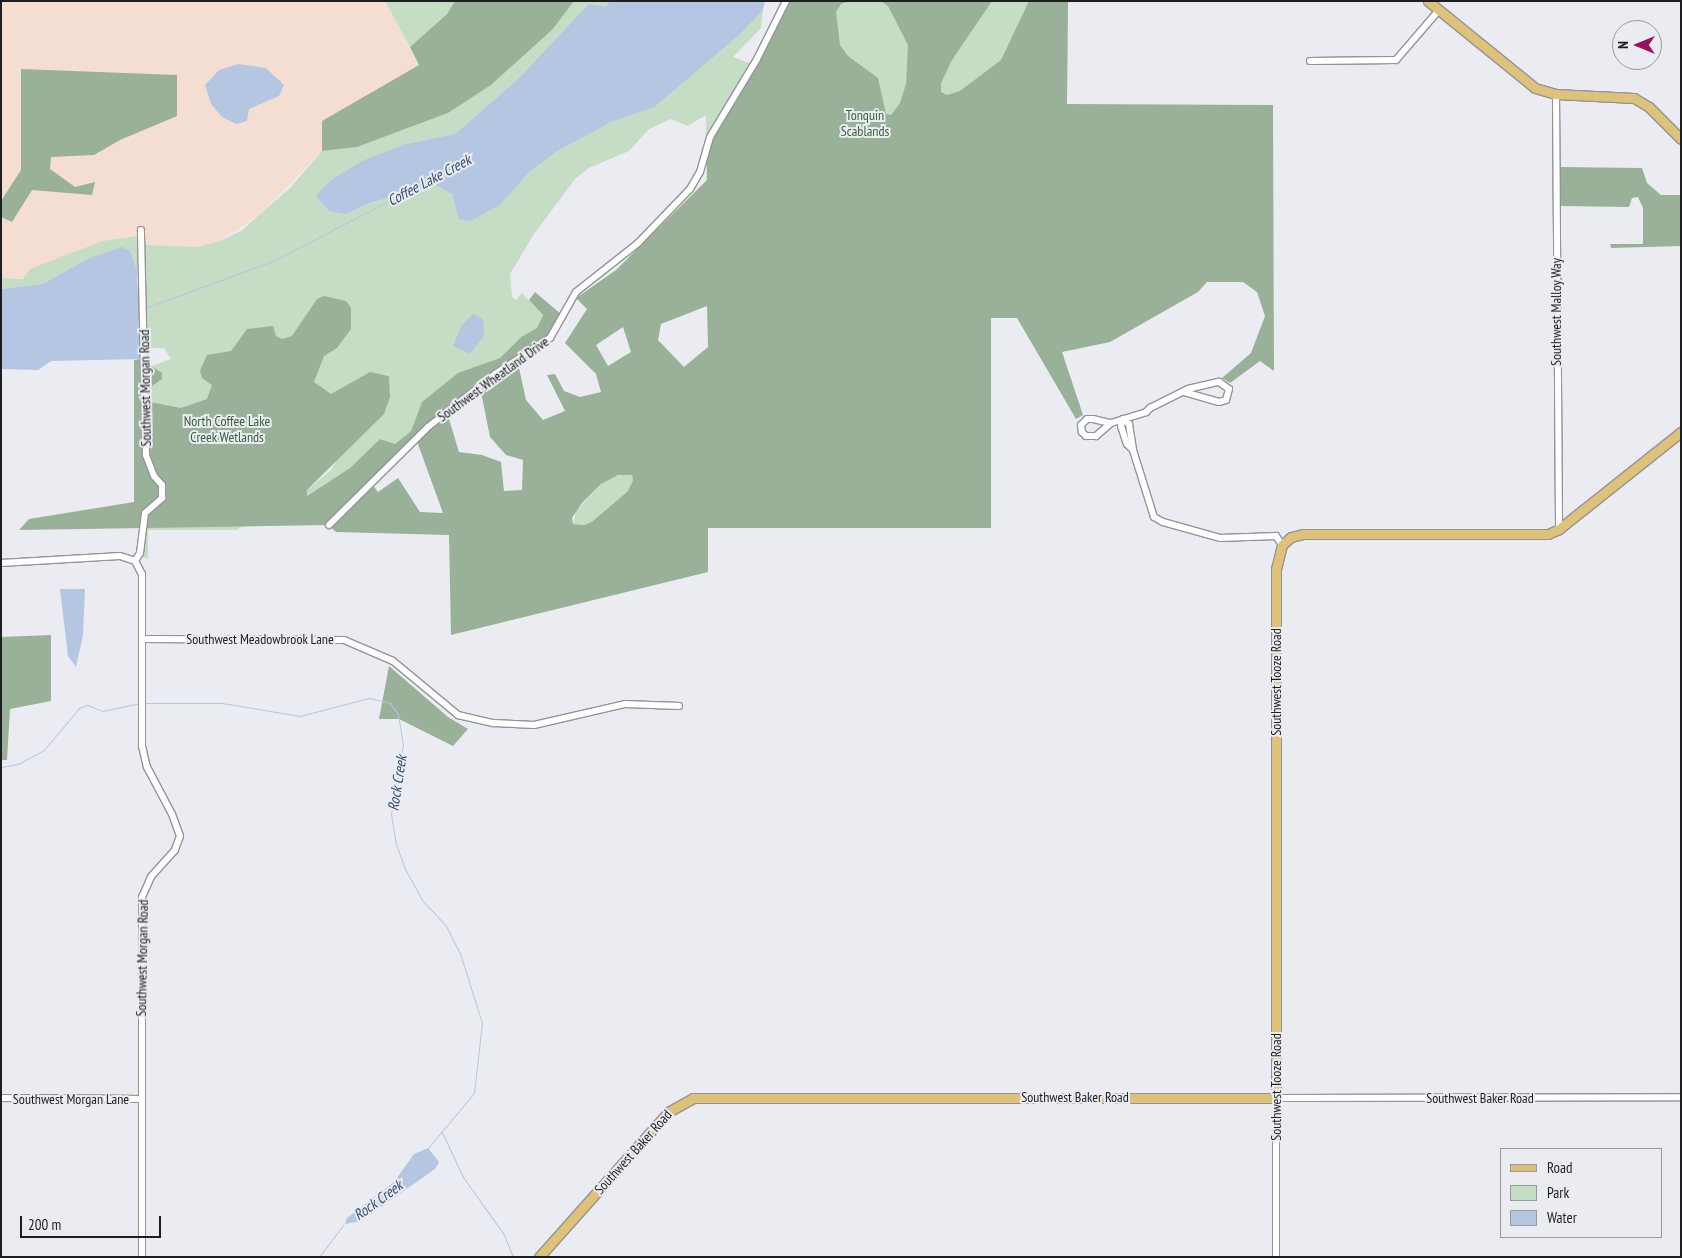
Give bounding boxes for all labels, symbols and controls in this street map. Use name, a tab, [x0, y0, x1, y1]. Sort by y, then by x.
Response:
north arrow	[1612, 20, 1662, 70]
text: N	[1614, 41, 1632, 49]
park label: Tonquin Scablands	[841, 107, 889, 140]
water label: Coffee Lake Creek	[384, 151, 474, 209]
street label: Southwest Malloy Way	[1548, 258, 1564, 366]
street label: Southwest Morgan Road	[136, 329, 154, 447]
street label: Southwest Wheatland Drive	[434, 333, 552, 425]
park label: North Coffee Lake Creek Wetlands	[184, 413, 270, 446]
street label: Southwest Tooze Road	[1268, 628, 1284, 736]
street label: Southwest Meadowbrook Lane	[186, 631, 334, 647]
water label: Rock Creek	[384, 754, 410, 812]
street label: Southwest Morgan Road	[133, 899, 151, 1017]
street label: Southwest Tooze Road	[1268, 1033, 1284, 1141]
street label: Southwest Baker Road	[1021, 1089, 1129, 1105]
street label: Southwest Baker Road	[1426, 1090, 1534, 1106]
street label: Southwest Morgan Lane	[13, 1091, 129, 1107]
street label: Southwest Baker Road	[591, 1106, 675, 1198]
legend	[1500, 1148, 1662, 1238]
text: Road	[1547, 1158, 1573, 1177]
water label: Rock Creek	[350, 1176, 406, 1224]
text: Park	[1547, 1183, 1569, 1202]
scale bar	[22, 1206, 164, 1238]
text: Water	[1547, 1208, 1577, 1227]
text: 200 m	[28, 1215, 61, 1234]

